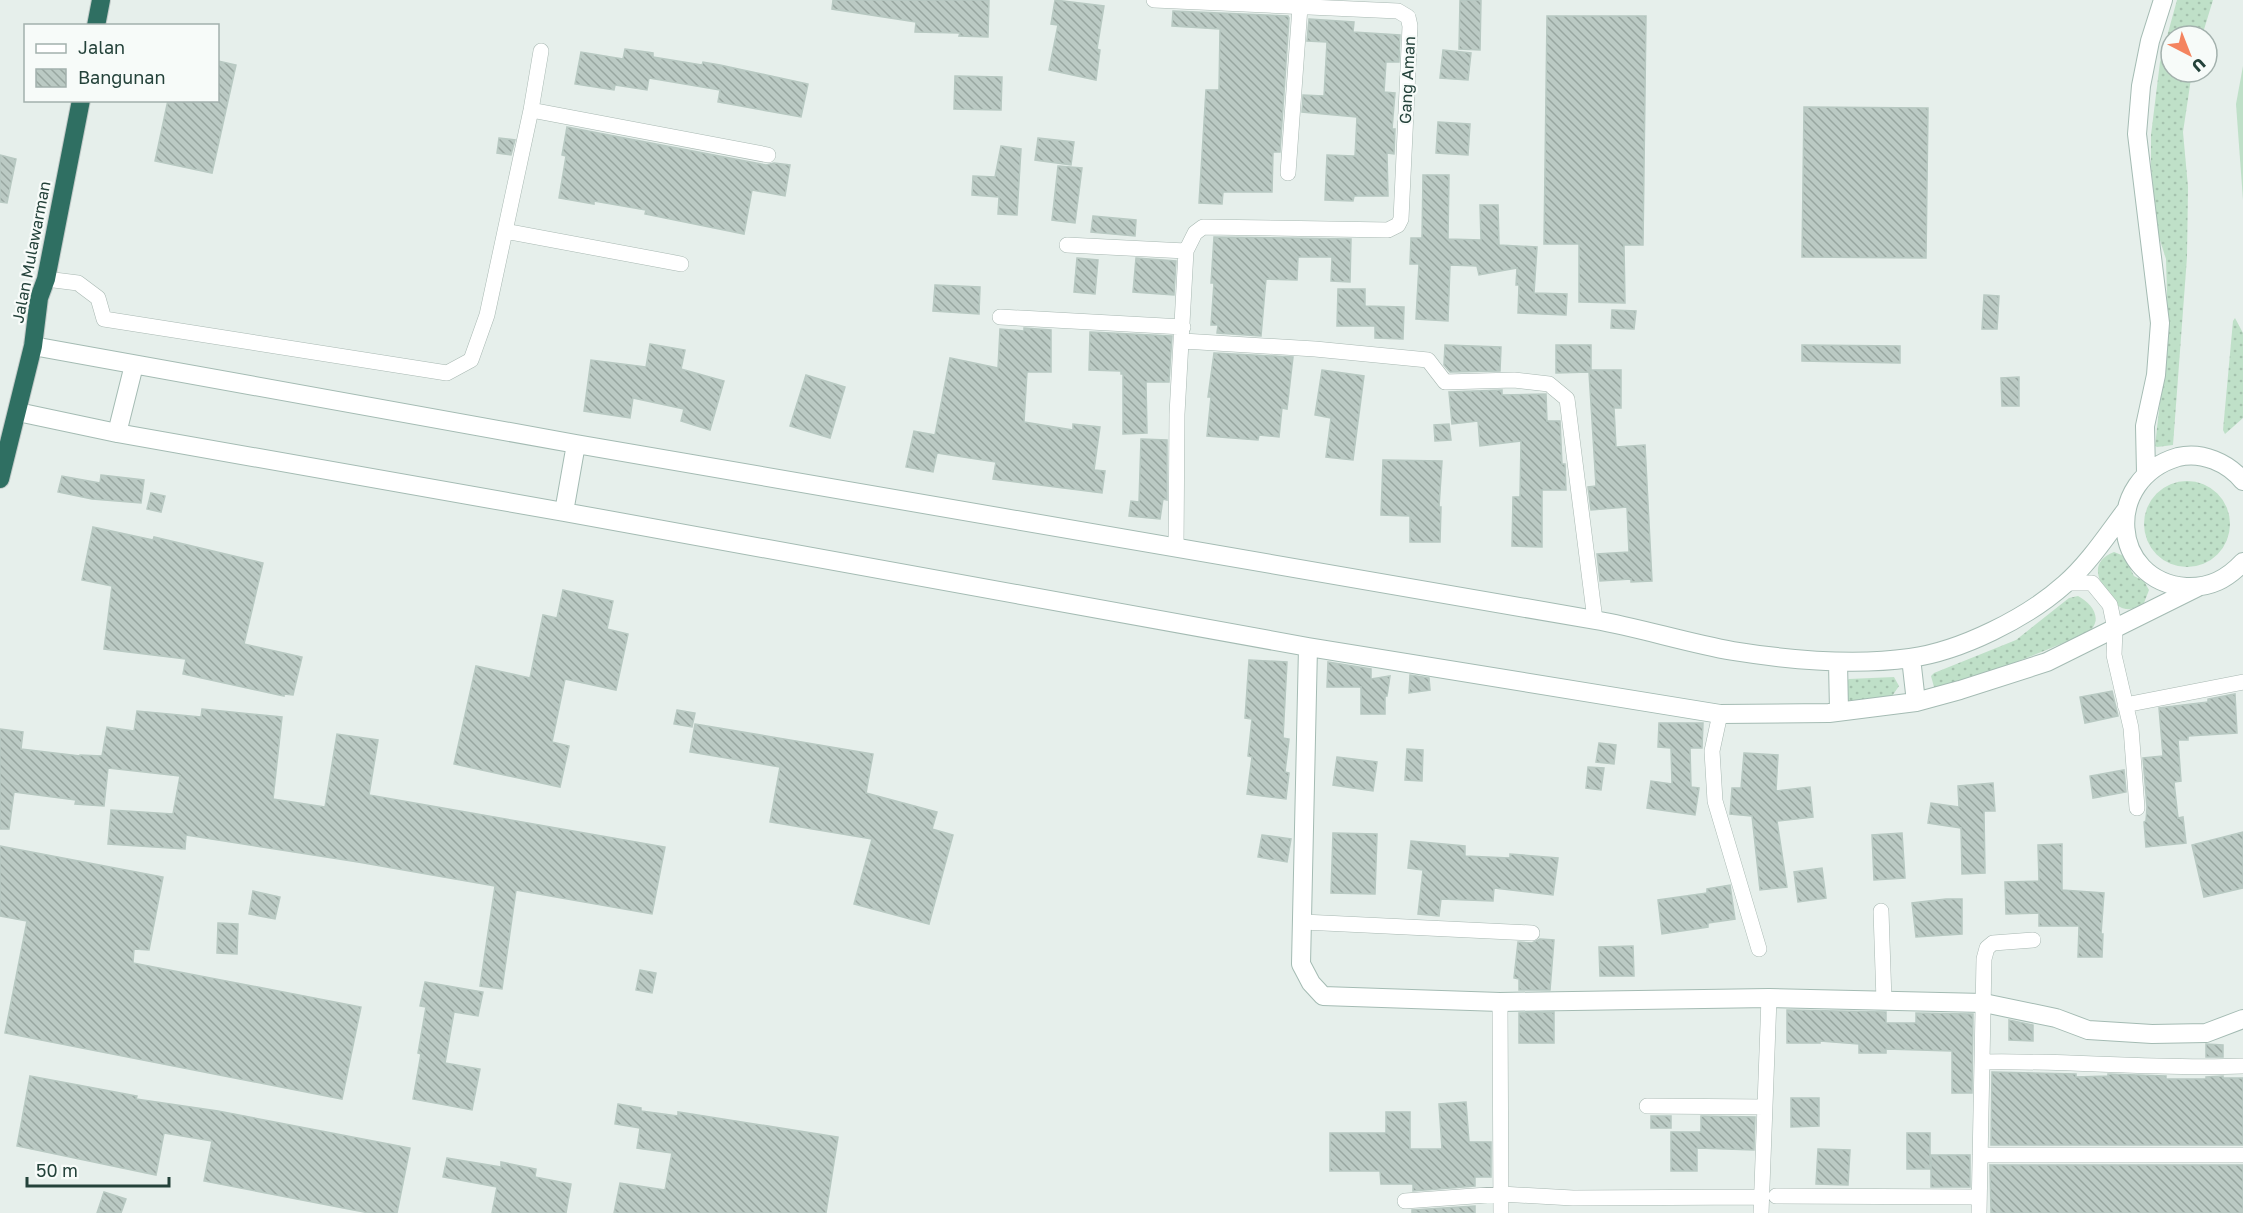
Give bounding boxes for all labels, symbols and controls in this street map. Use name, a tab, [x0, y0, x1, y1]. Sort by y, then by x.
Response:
legend	[24, 24, 219, 102]
north arrow	[2159, 24, 2219, 84]
text: Jalan	[78, 36, 125, 58]
street label: Gang Aman	[1395, 36, 1419, 124]
text: U	[2188, 54, 2210, 76]
text: Bangunan	[78, 66, 166, 88]
street label: Jalan Mulawarman	[7, 179, 55, 325]
scale bar	[27, 1150, 170, 1188]
text: 50 m	[36, 1159, 78, 1181]

